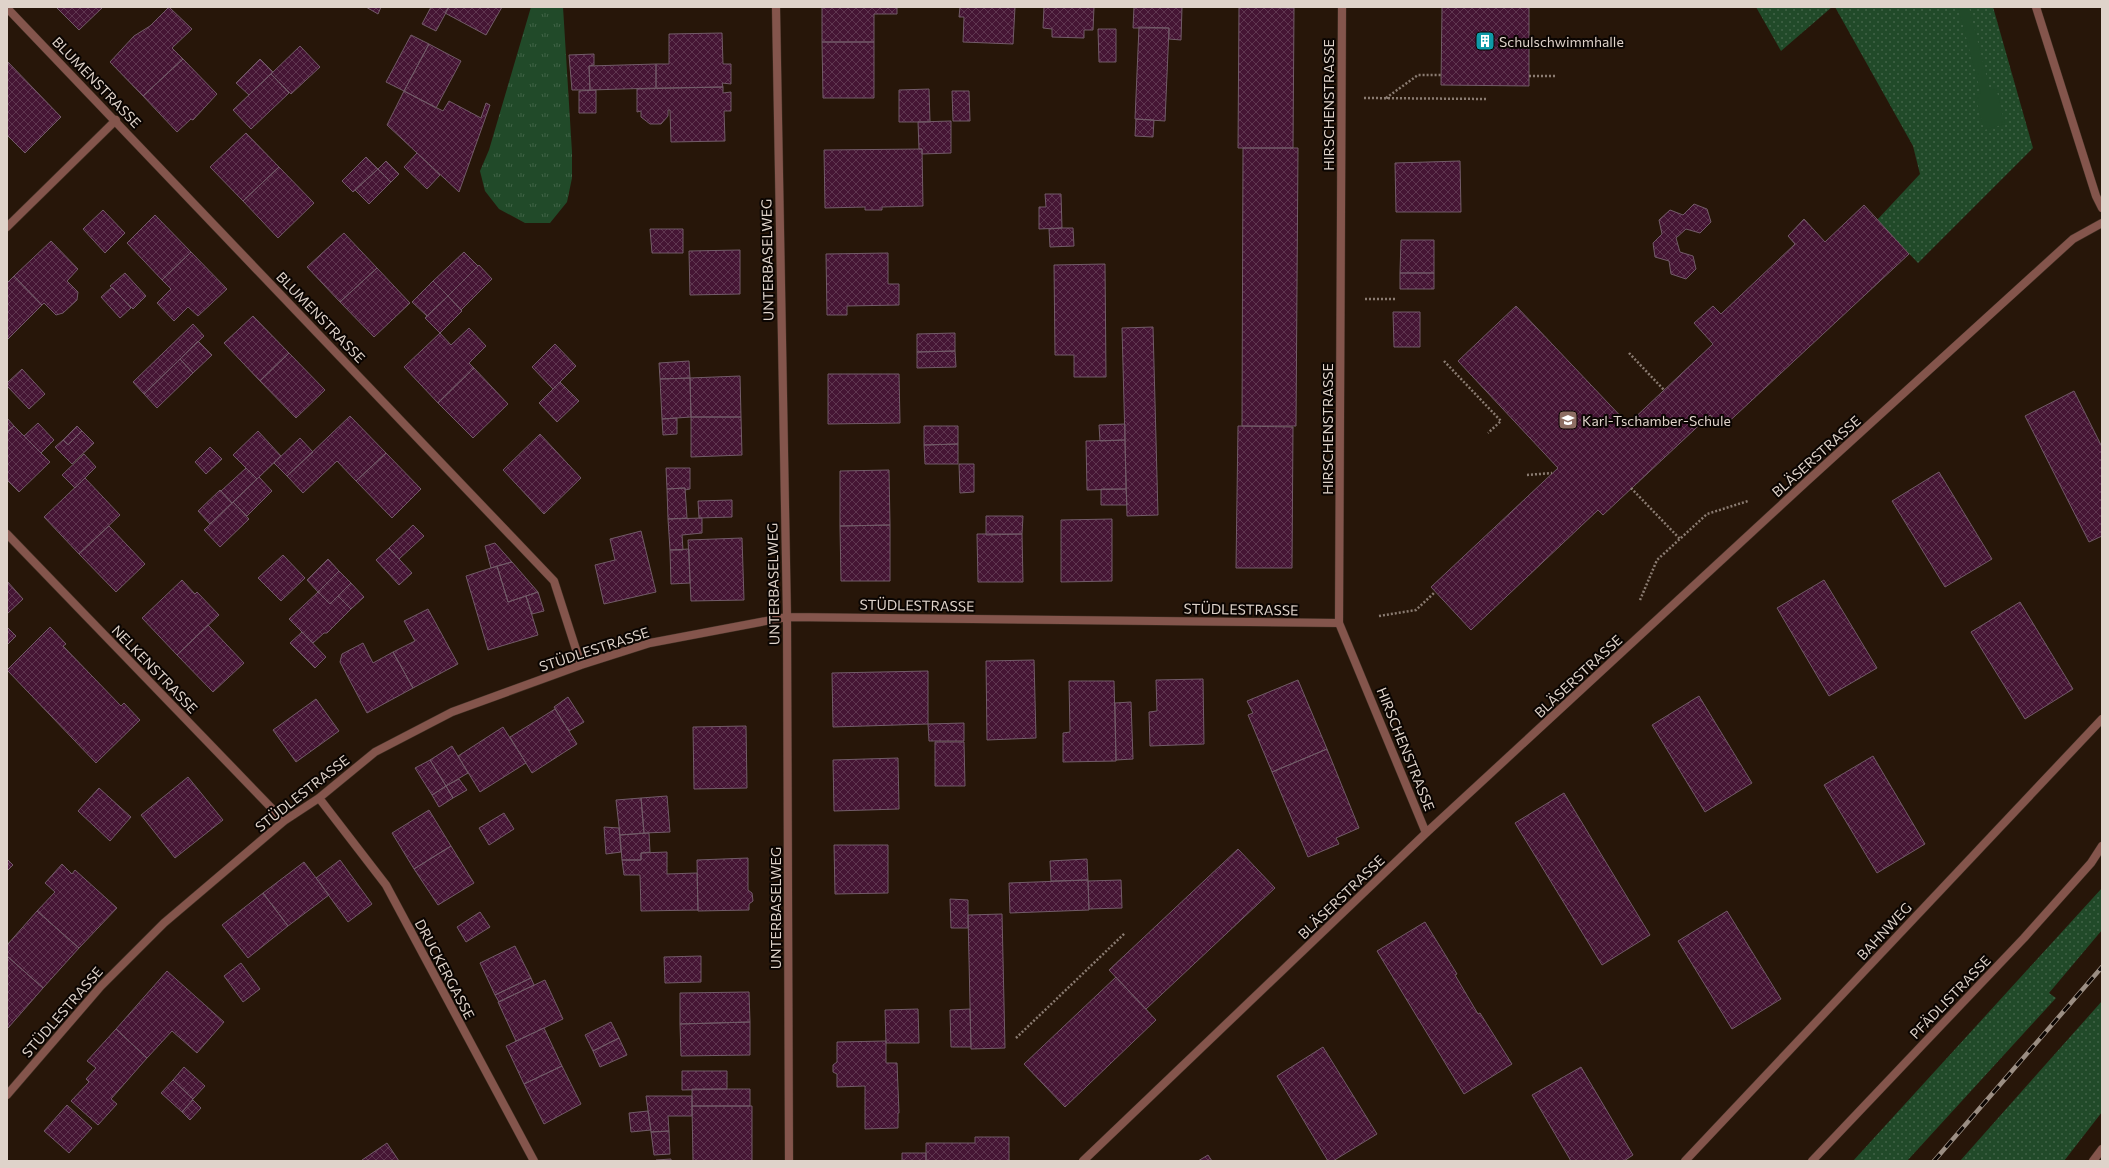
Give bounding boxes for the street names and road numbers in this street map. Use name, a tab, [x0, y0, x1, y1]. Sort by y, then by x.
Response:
street label: BLUMENSTRASSE	[49, 33, 145, 131]
street label: HIRSCHENSTRASSE	[1320, 39, 1337, 171]
street label: UNTERBASELWEG	[757, 199, 777, 321]
street label: BLUMENSTRASSE	[273, 268, 369, 366]
street label: HIRSCHENSTRASSE	[1319, 363, 1336, 495]
street label: BLÄSERSTRASSE	[1768, 412, 1864, 500]
street label: UNTERBASELWEG	[763, 523, 783, 645]
street label: STÜDLESTRASSE	[860, 596, 974, 614]
street label: STÜDLESTRASSE	[1184, 600, 1298, 618]
street label: NELKENSTRASSE	[109, 621, 201, 717]
street label: STÜDLESTRASSE	[537, 623, 651, 675]
street label: BLÄSERSTRASSE	[1531, 631, 1625, 721]
street label: HIRSCHENSTRASSE	[1373, 685, 1439, 813]
street label: STÜDLESTRASSE	[252, 751, 352, 835]
street label: UNTERBASELWEG	[767, 847, 784, 969]
street label: BLÄSERSTRASSE	[1294, 852, 1388, 942]
street label: BAHNWEG	[1853, 899, 1915, 963]
street label: DRUCKERGASSE	[411, 916, 479, 1022]
street label: PFÄDLISTRASSE	[1906, 952, 1994, 1042]
street label: STÜDLESTRASSE	[18, 963, 106, 1061]

